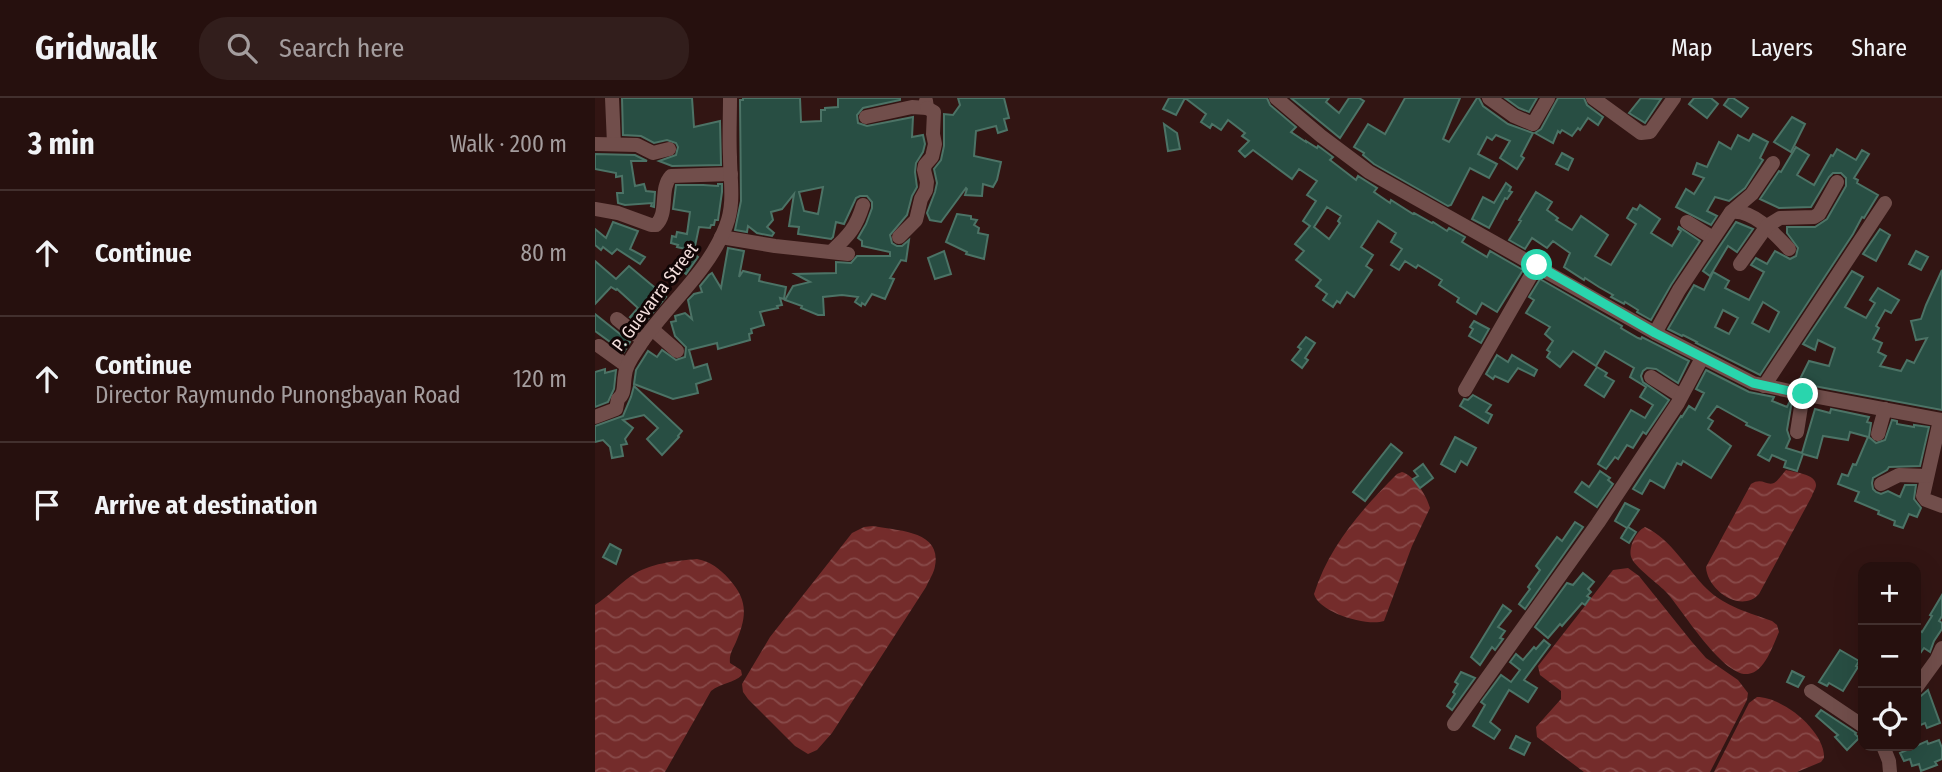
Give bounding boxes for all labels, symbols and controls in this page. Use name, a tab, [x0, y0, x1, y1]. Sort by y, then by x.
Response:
search box	[199, 17, 689, 80]
text: Gridwalk	[35, 28, 157, 68]
icon: search	[223, 29, 261, 67]
text: Search here	[279, 33, 404, 64]
text: Map	[1671, 34, 1713, 62]
text: Layers	[1751, 34, 1813, 62]
text: Share	[1851, 34, 1907, 62]
text: 3 min	[28, 126, 95, 162]
text: Walk · 200 m	[450, 130, 567, 158]
icon: ahead	[28, 234, 66, 272]
text: Continue	[95, 238, 192, 269]
street label: P. Guevarra Street	[607, 238, 703, 355]
text: 80 m	[520, 239, 567, 267]
route start	[1521, 249, 1552, 280]
text: Continue	[95, 350, 192, 381]
icon: ahead	[28, 360, 66, 398]
text: 120 m	[513, 365, 567, 393]
route end	[1787, 378, 1818, 409]
text: Director Raymundo Punongbayan Road	[95, 381, 461, 409]
icon: arrive	[28, 486, 66, 524]
text: Arrive at destination	[95, 490, 318, 521]
map controls	[1858, 562, 1921, 751]
button: +	[1858, 562, 1921, 625]
button: −	[1858, 625, 1921, 688]
button: locate	[1858, 688, 1921, 751]

